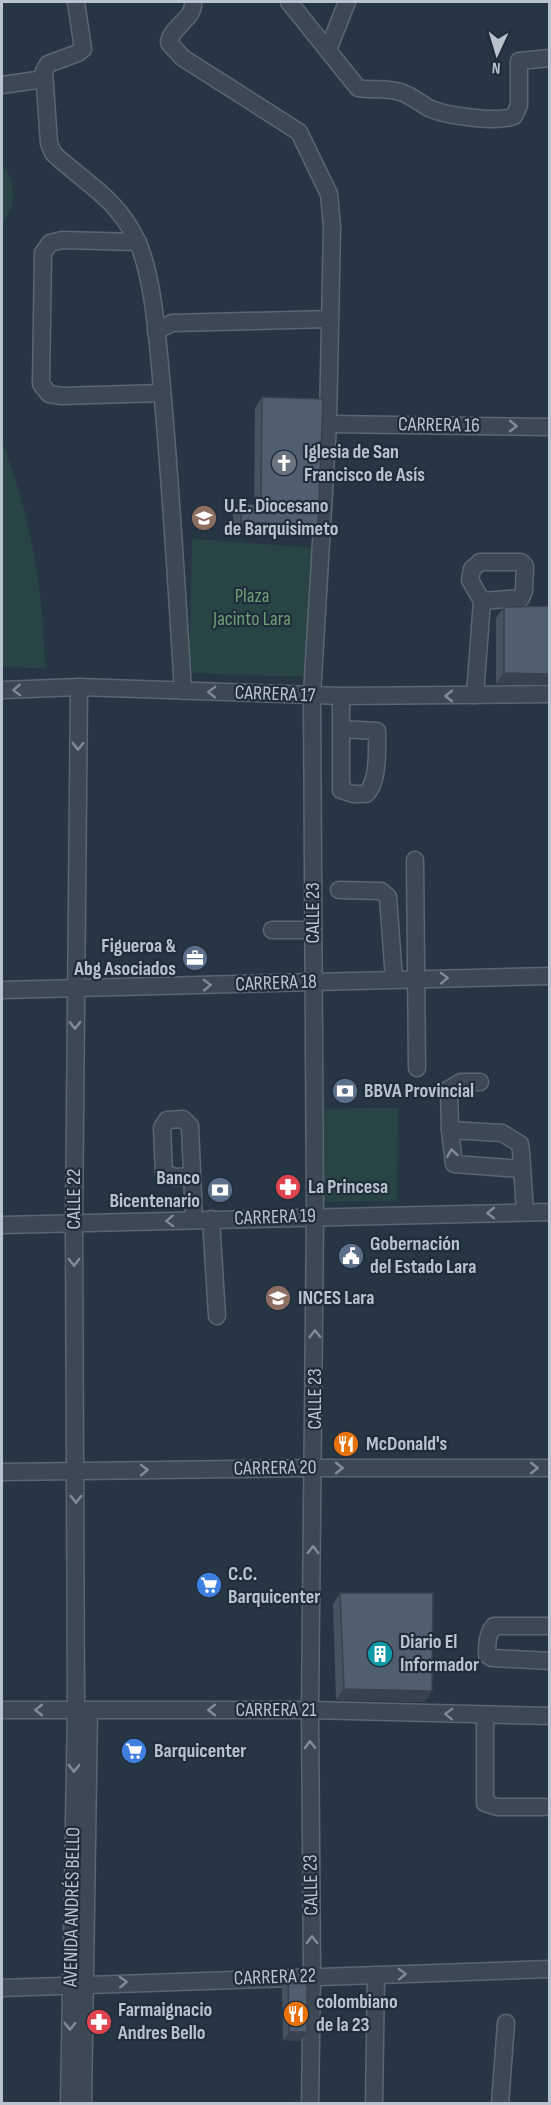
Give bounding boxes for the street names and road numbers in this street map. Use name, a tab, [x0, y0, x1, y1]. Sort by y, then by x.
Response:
street label: CARRERA 16	[398, 412, 480, 438]
street label: CARRERA 17	[234, 681, 316, 707]
street label: CALLE 23	[301, 882, 325, 944]
street label: CARRERA 18	[235, 970, 317, 996]
street label: CALLE 22	[62, 1169, 86, 1230]
street label: CARRERA 19	[234, 1204, 316, 1230]
street label: CALLE 23	[303, 1368, 327, 1430]
street label: CARRERA 20	[233, 1455, 317, 1481]
street label: CARRERA 21	[235, 1698, 317, 1722]
street label: AVENIDA ANDRÉS BELLO	[59, 1827, 85, 1988]
street label: CALLE 23	[298, 1854, 324, 1916]
street label: CARRERA 22	[233, 1964, 317, 1990]

